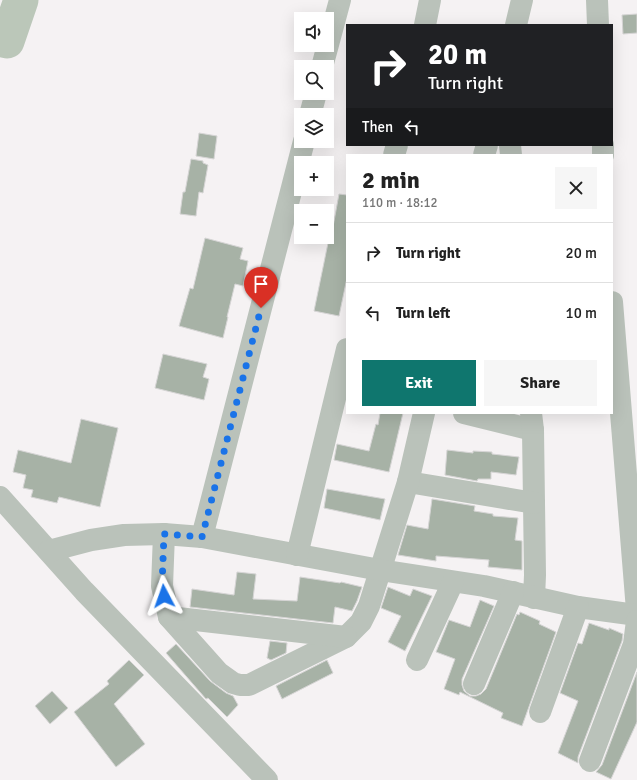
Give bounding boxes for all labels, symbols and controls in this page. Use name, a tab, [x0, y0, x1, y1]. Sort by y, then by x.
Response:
map controls	[294, 12, 334, 244]
button: sound	[294, 12, 334, 52]
text: 20 m	[428, 38, 487, 72]
icon: right	[362, 40, 414, 92]
button: search	[294, 60, 334, 100]
text: Turn right	[428, 72, 503, 94]
button: layers	[294, 108, 334, 148]
icon: left	[401, 116, 423, 138]
text: Then	[362, 118, 393, 136]
button: +	[294, 156, 334, 196]
text: 2 min	[362, 165, 420, 195]
button: close	[555, 167, 597, 209]
text: 110 m · 18:12	[362, 195, 438, 211]
button: −	[294, 204, 334, 244]
icon: right	[362, 242, 384, 264]
text: Turn right	[396, 244, 461, 262]
text: 20 m	[566, 244, 597, 262]
pin	[244, 267, 278, 308]
icon: arrive	[250, 273, 272, 295]
icon: left	[362, 302, 384, 324]
text: Turn left	[396, 304, 450, 322]
text: 10 m	[566, 304, 597, 322]
button: Exit	[362, 360, 476, 406]
button: Share	[484, 360, 597, 406]
position arrow	[143, 575, 185, 617]

